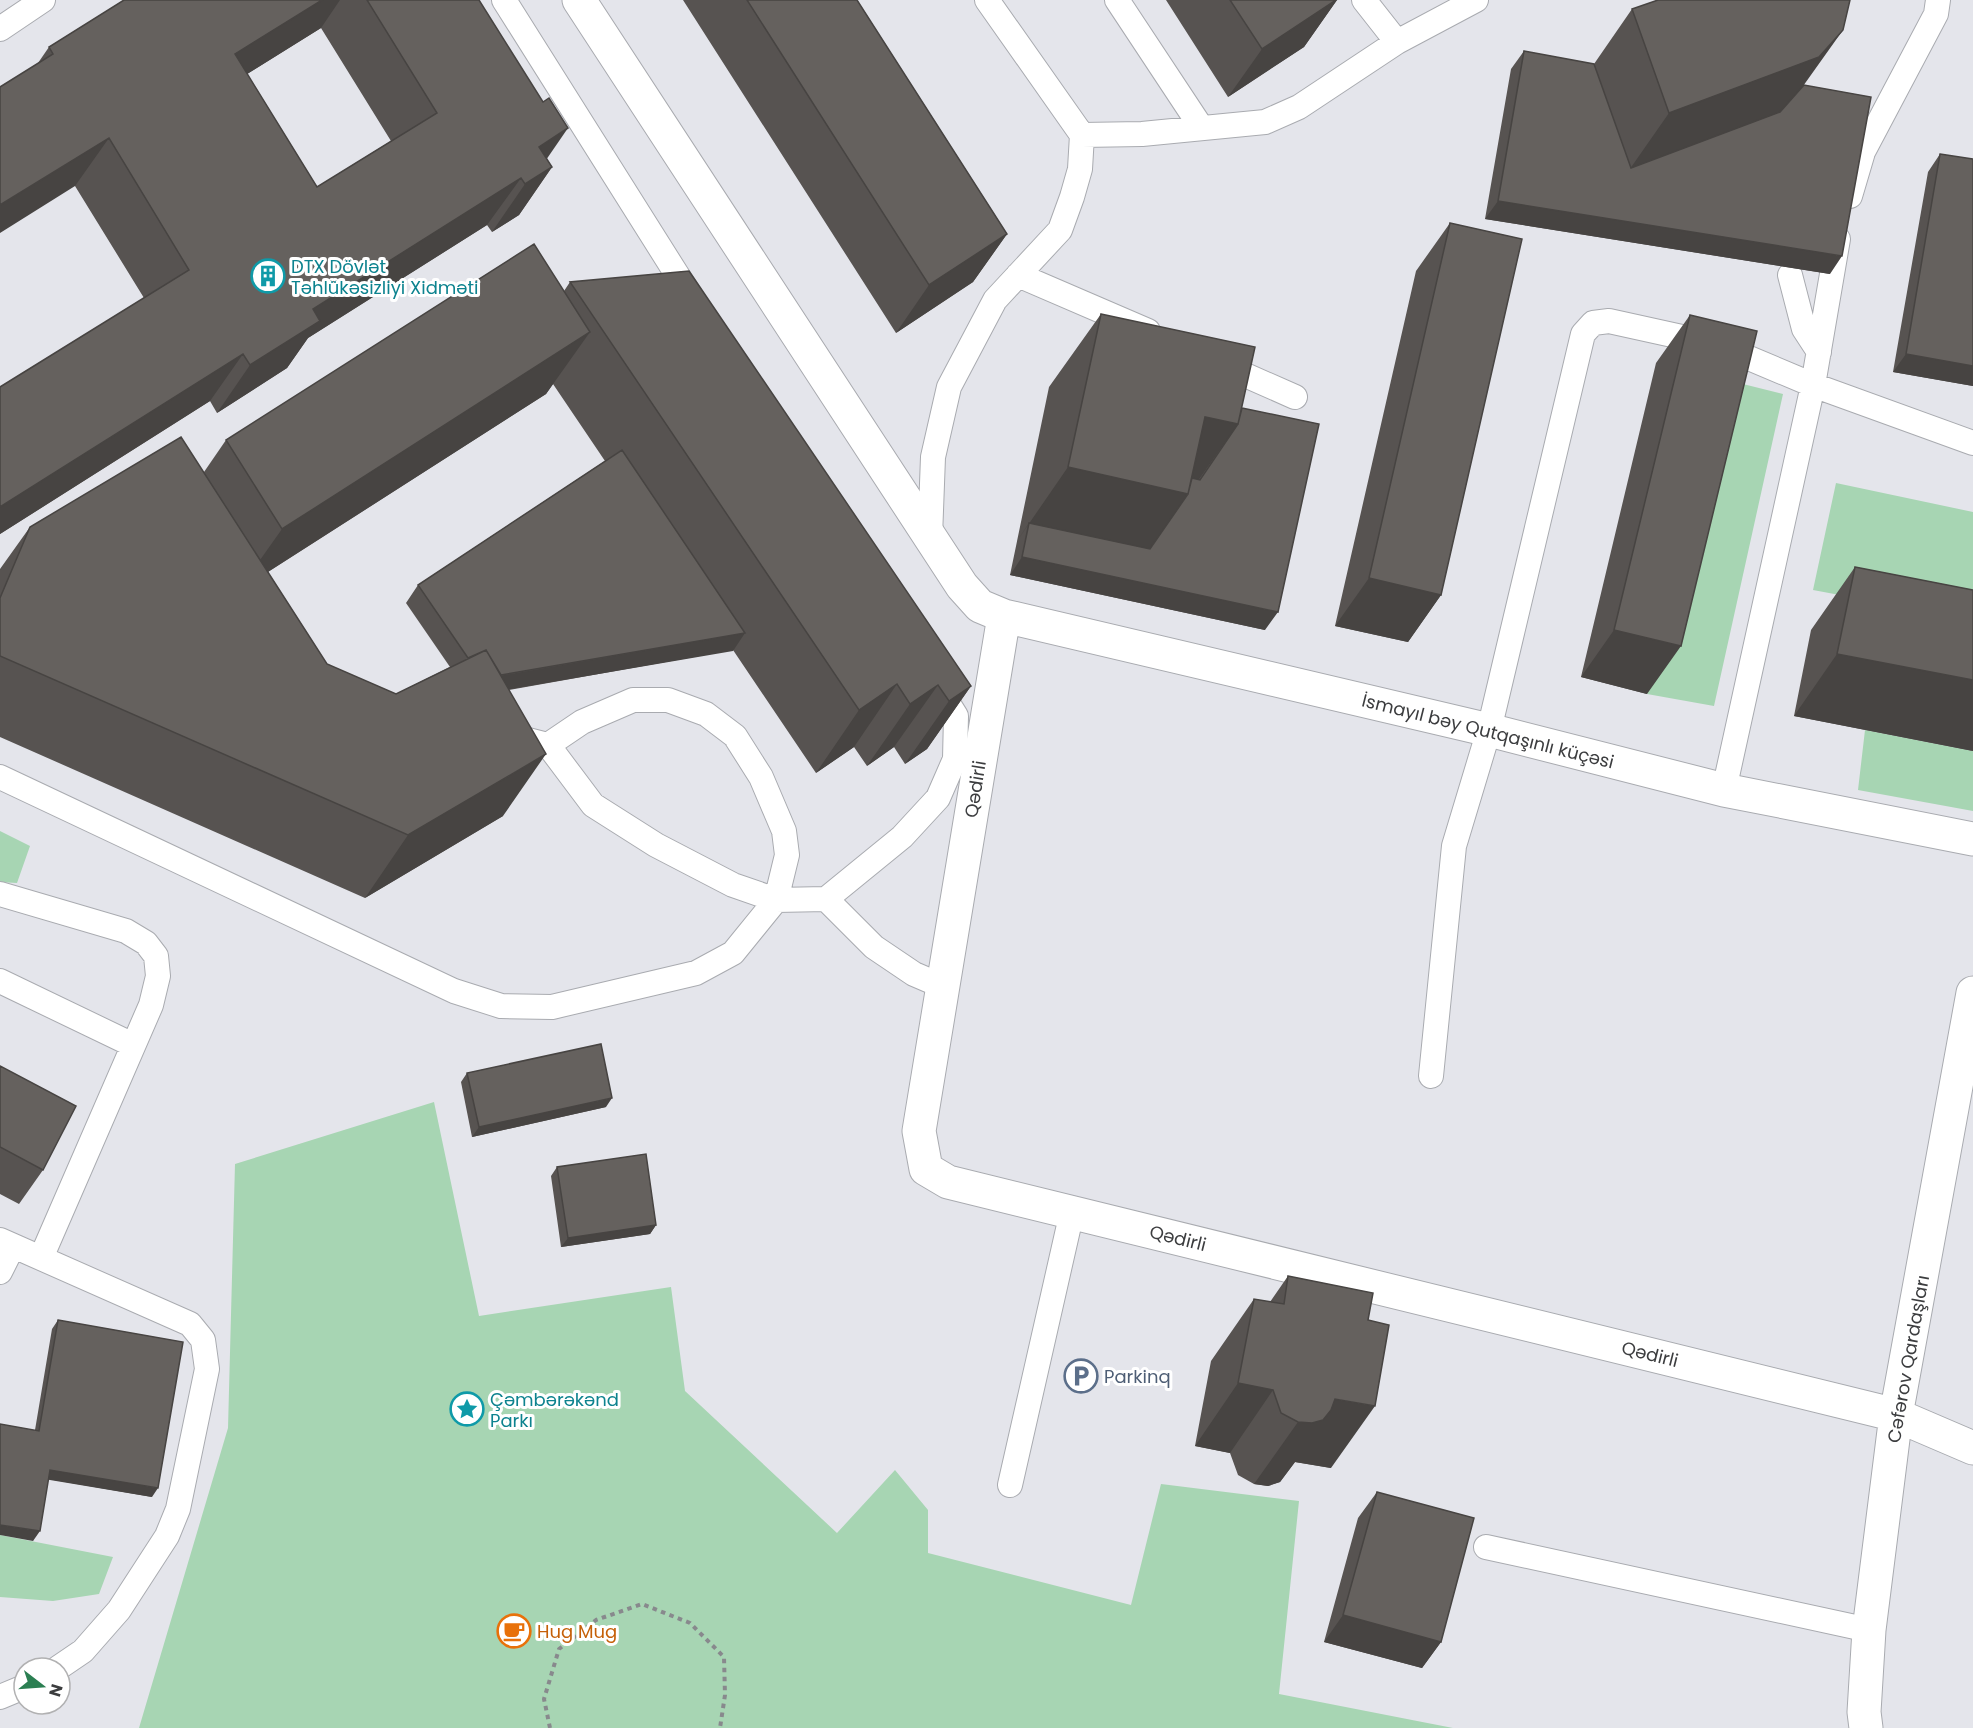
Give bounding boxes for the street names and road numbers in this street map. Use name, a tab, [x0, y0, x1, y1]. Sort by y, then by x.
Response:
street label: İsmayıl bəy Qutqaşınlı küçəsi	[1359, 688, 1617, 774]
street label: Qədirli	[958, 759, 992, 819]
street label: Qədirli	[1147, 1219, 1209, 1257]
street label: Cəfərov Qardaşları	[1881, 1273, 1935, 1445]
street label: Qədirli	[1619, 1335, 1681, 1373]

